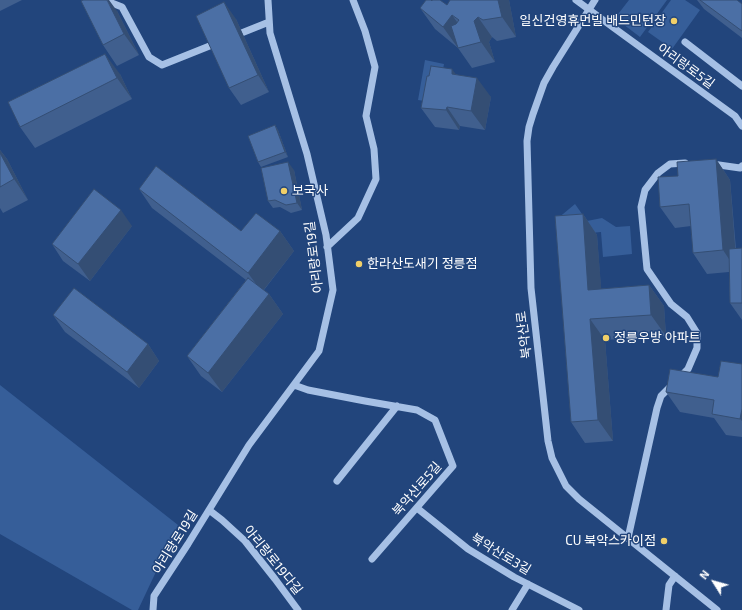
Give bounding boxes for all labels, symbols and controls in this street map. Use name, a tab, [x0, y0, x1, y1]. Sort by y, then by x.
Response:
place label: 일신건영휴먼빌 배드민턴장	[520, 13, 666, 29]
marker: 일신건영휴먼빌 배드민턴장	[669, 16, 679, 26]
street label: 아리랑로5길	[654, 40, 718, 92]
place label: 보국사	[292, 183, 328, 199]
marker: 보국사	[279, 186, 289, 196]
street label: 아리랑로19길	[302, 220, 326, 294]
place label: 한라산도새기 정릉점	[367, 256, 478, 272]
marker: 한라산도새기 정릉점	[354, 259, 364, 269]
street label: 북악산로	[513, 310, 535, 360]
place label: 정릉우방 아파트	[614, 330, 701, 346]
marker: 정릉우방 아파트	[601, 333, 611, 343]
street label: 북악산로5길	[389, 459, 445, 519]
street label: 아리랑로19길	[149, 507, 201, 577]
street label: 아리랑로19다길	[240, 522, 306, 598]
street label: 북악산로3길	[468, 530, 534, 578]
place label: CU 북악스카이점	[565, 533, 656, 549]
marker: CU 북악스카이점	[659, 536, 669, 546]
north arrow	[694, 562, 734, 602]
text: N	[696, 567, 712, 582]

